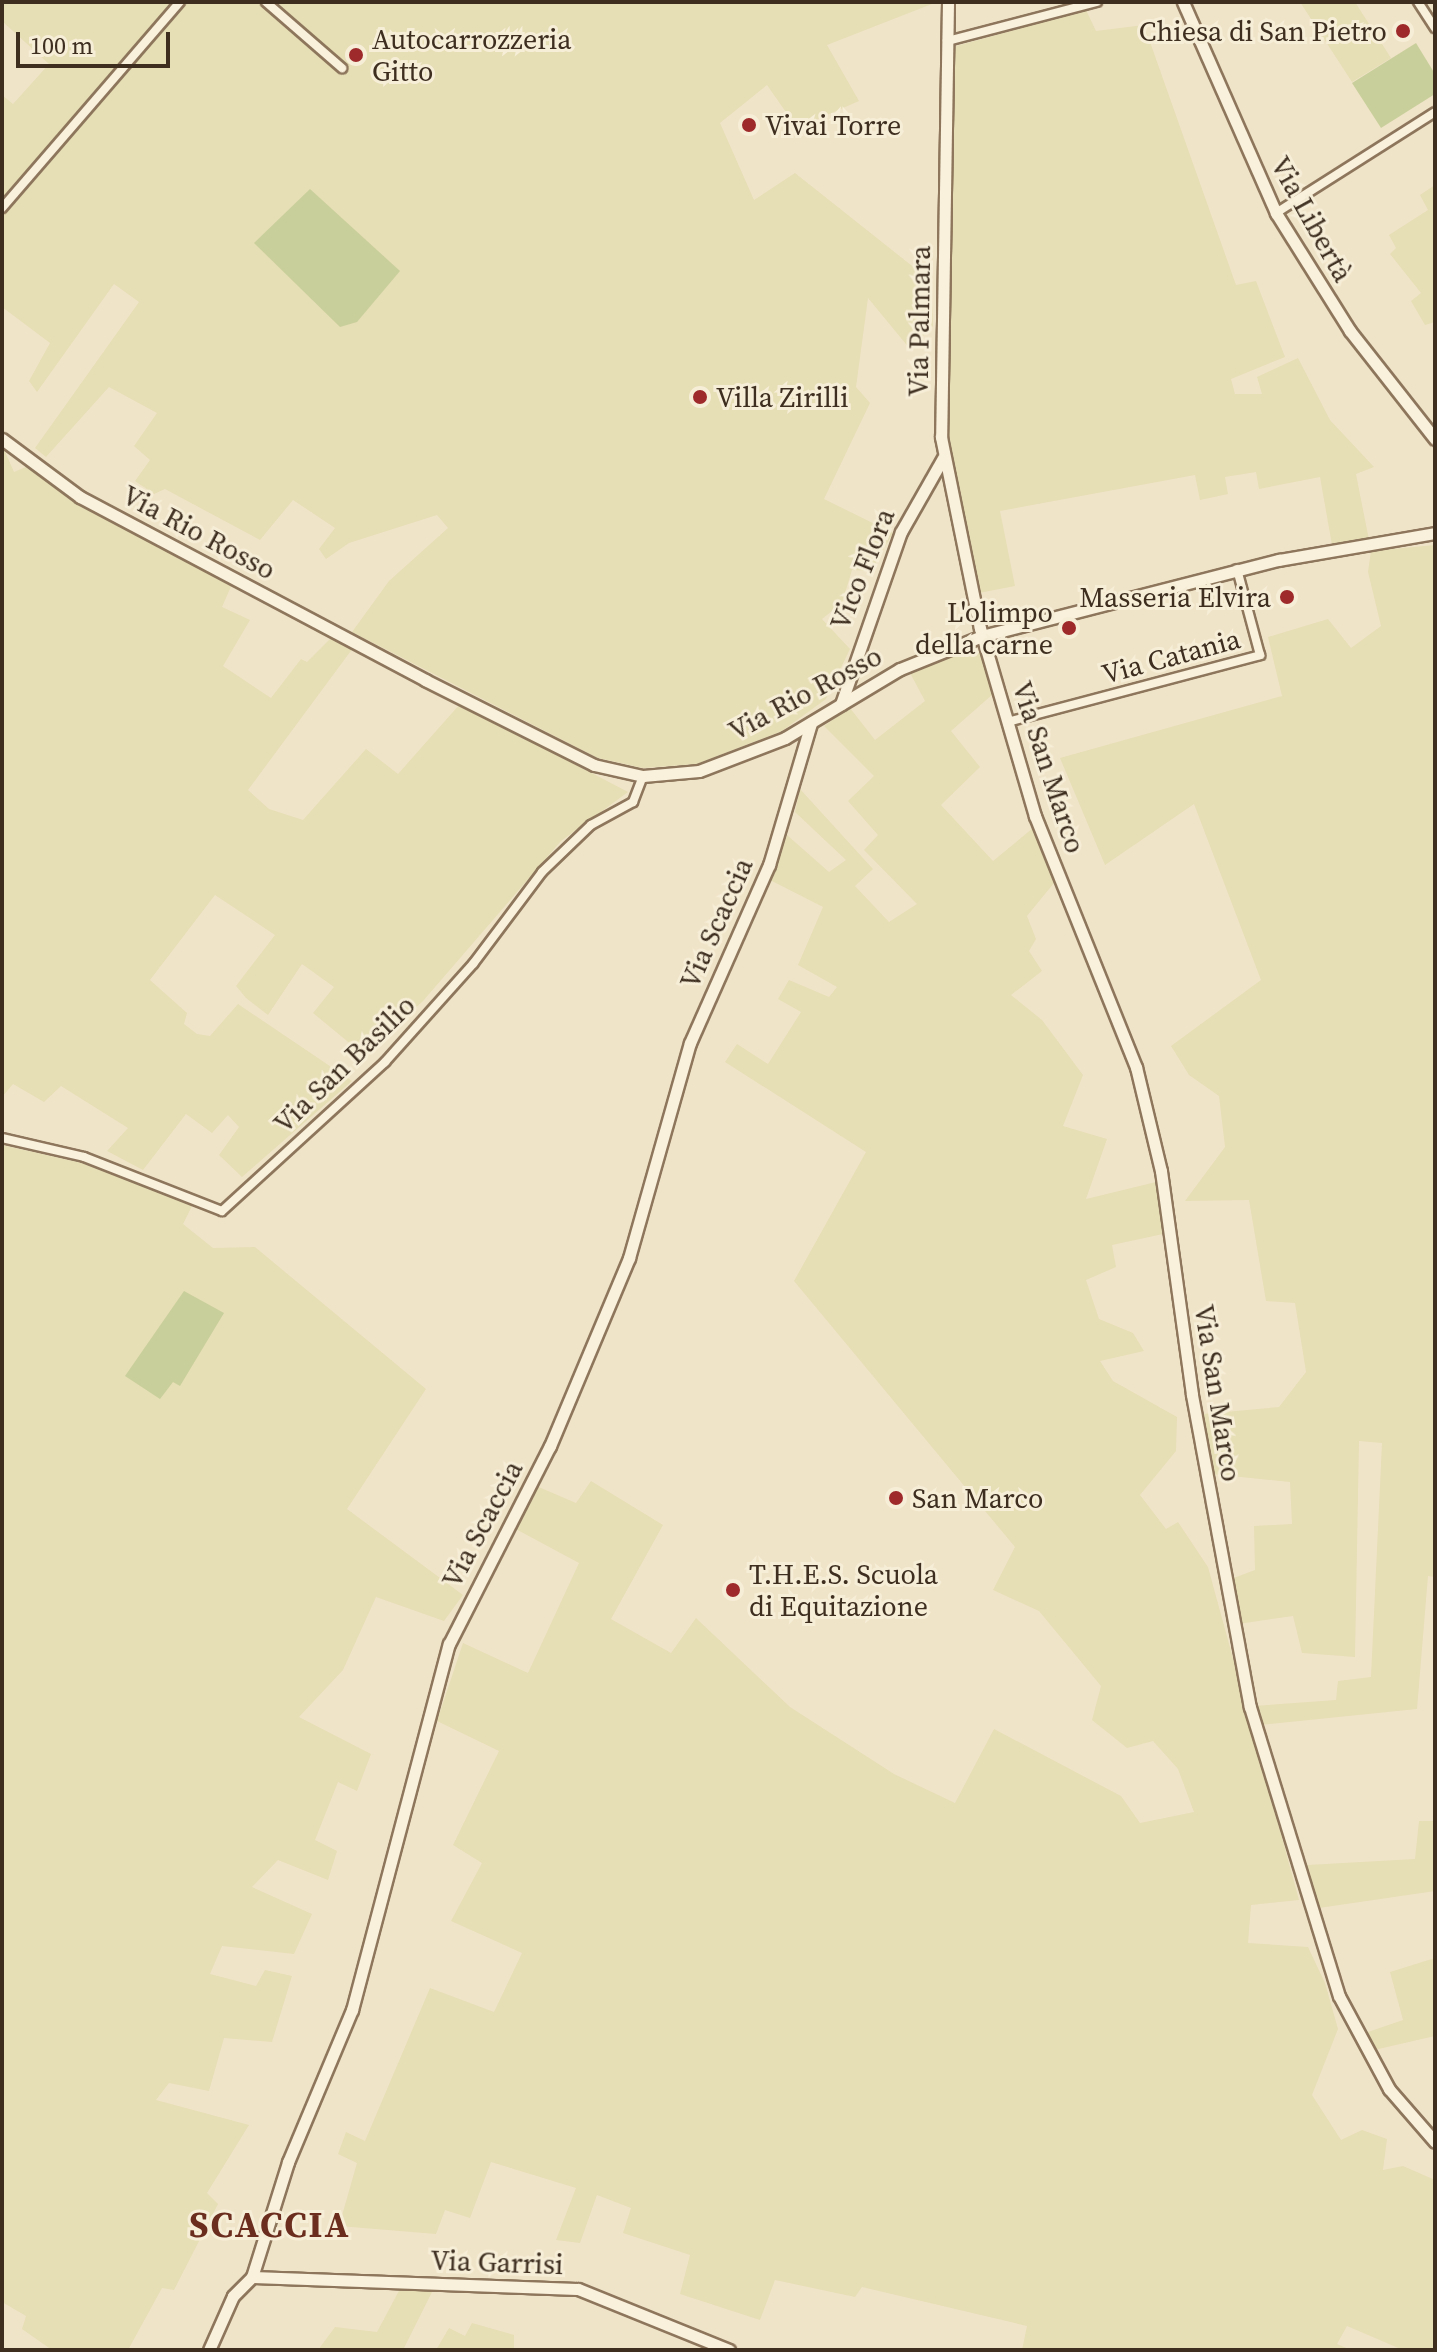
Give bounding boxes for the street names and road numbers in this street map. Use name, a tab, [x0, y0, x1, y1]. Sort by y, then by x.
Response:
street label: Via Libertà	[1264, 150, 1360, 288]
street label: Via Palmara	[901, 245, 937, 397]
street label: Via Rio Rosso	[117, 478, 281, 586]
street label: Vico Flora	[823, 504, 901, 634]
street label: Via Catania	[1098, 621, 1244, 691]
street label: Via Rio Rosso	[723, 639, 887, 747]
street label: Via San Marco	[1005, 677, 1093, 857]
street label: Via Scaccia	[672, 853, 760, 993]
street label: Via San Basilio	[266, 988, 422, 1140]
street label: Via San Marco	[1187, 1302, 1249, 1484]
street label: Via Scaccia	[434, 1455, 530, 1593]
street label: Via Garrisi	[430, 2243, 564, 2281]

